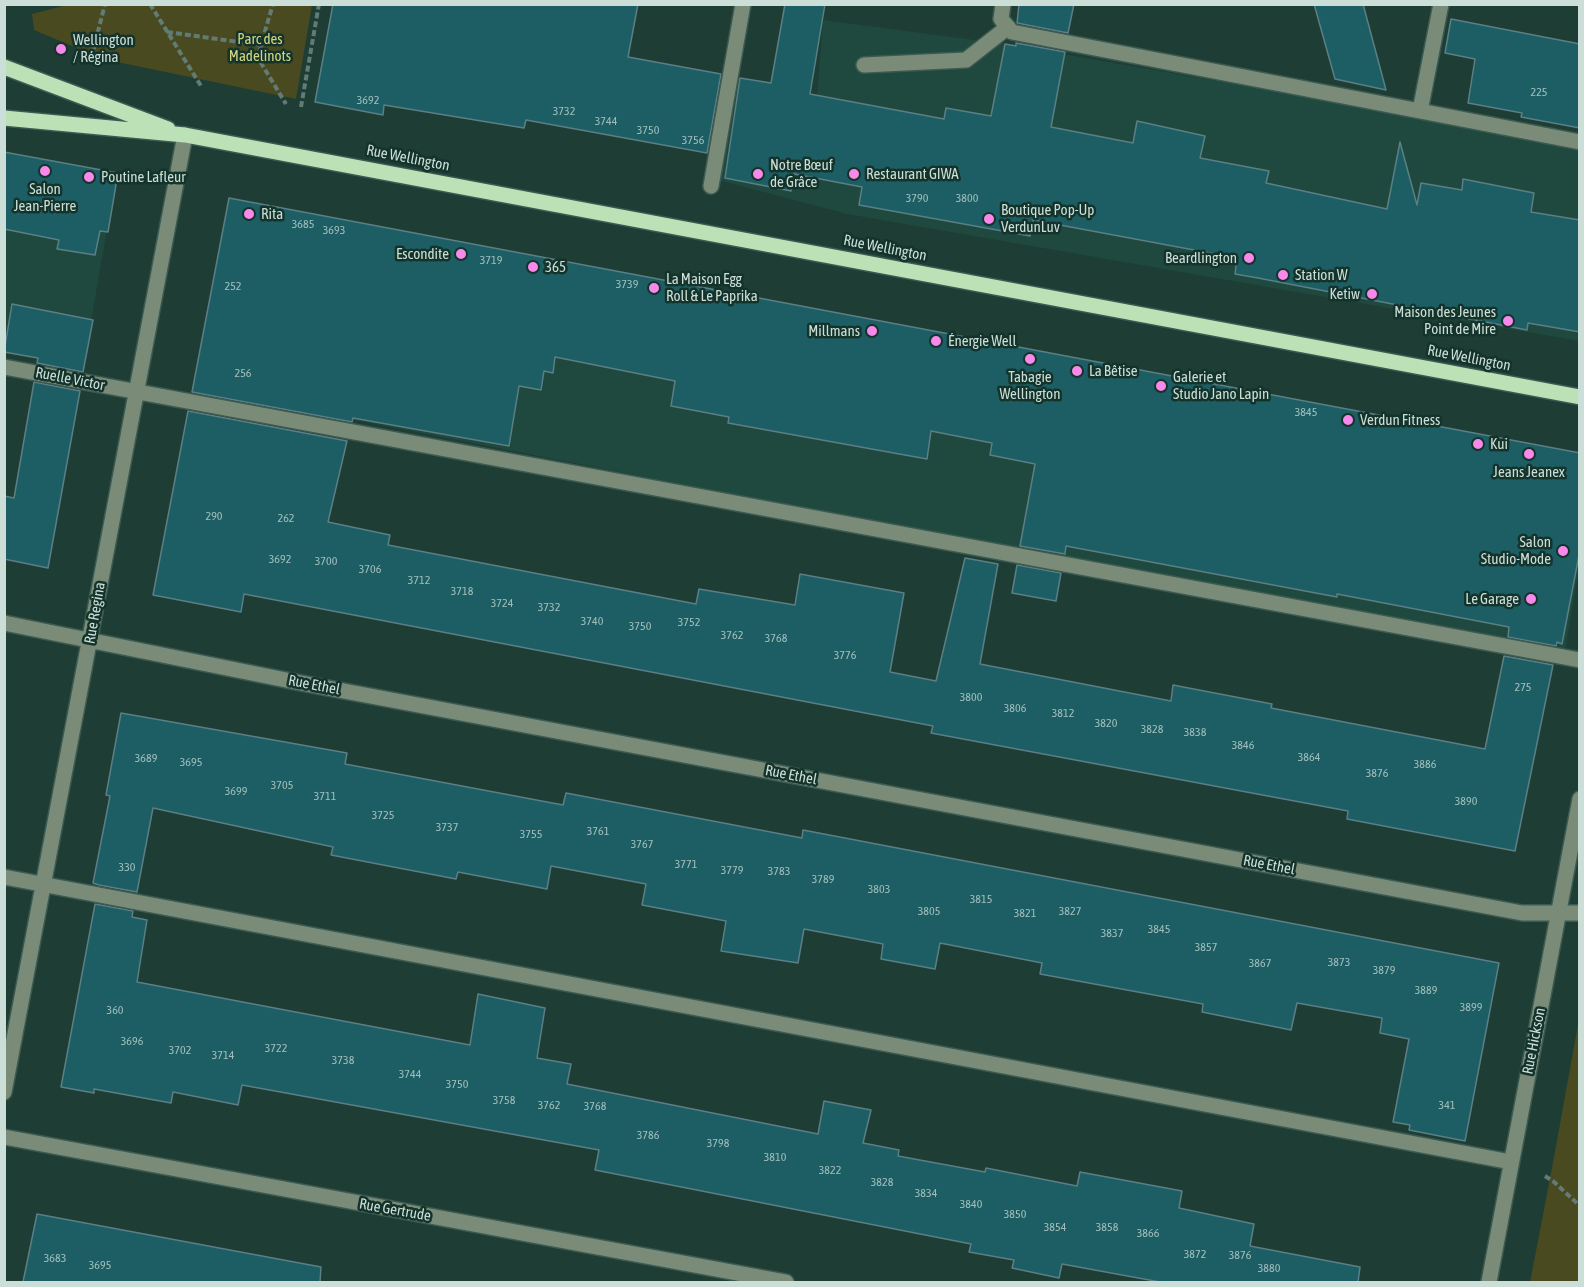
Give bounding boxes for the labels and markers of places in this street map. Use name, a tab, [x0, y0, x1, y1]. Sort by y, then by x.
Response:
place label: Wellington / Régina	[73, 31, 134, 66]
marker: Wellington / Régina	[54, 42, 68, 56]
place label: Notre Bœuf de Grâce	[770, 156, 833, 191]
marker: Salon Jean-Pierre	[38, 164, 52, 178]
place label: Restaurant GIWA	[866, 165, 959, 183]
marker: Notre Bœuf de Grâce	[751, 167, 765, 181]
marker: Restaurant GIWA	[847, 167, 861, 181]
place label: Poutine Lafleur	[101, 168, 186, 186]
marker: Poutine Lafleur	[82, 170, 96, 184]
place label: Salon Jean-Pierre	[14, 180, 76, 215]
place label: Boutique Pop-Up VerdunLuv	[1001, 201, 1094, 236]
place label: Rita	[261, 205, 283, 223]
marker: Rita	[242, 207, 256, 221]
marker: Boutique Pop-Up VerdunLuv	[982, 212, 996, 226]
place label: Escondite	[396, 245, 449, 263]
marker: Escondite	[454, 247, 468, 261]
place label: Beardlington	[1165, 249, 1237, 267]
marker: Beardlington	[1242, 251, 1256, 265]
place label: 365	[545, 258, 566, 276]
marker: 365	[526, 260, 540, 274]
place label: Station W	[1295, 266, 1348, 284]
marker: Station W	[1276, 268, 1290, 282]
place label: La Maison Egg Roll & Le Paprika	[666, 270, 758, 305]
marker: La Maison Egg Roll & Le Paprika	[647, 281, 661, 295]
place label: Ketiw	[1329, 285, 1360, 303]
marker: Ketiw	[1365, 287, 1379, 301]
place label: Maison des Jeunes Point de Mire	[1394, 303, 1496, 338]
marker: Maison des Jeunes Point de Mire	[1501, 314, 1515, 328]
place label: Millmans	[808, 322, 860, 340]
marker: Millmans	[865, 324, 879, 338]
place label: Énergie Well	[948, 332, 1016, 350]
marker: Énergie Well	[929, 334, 943, 348]
marker: Tabagie Wellington	[1023, 352, 1037, 366]
place label: La Bêtise	[1089, 362, 1138, 380]
marker: La Bêtise	[1070, 364, 1084, 378]
place label: Tabagie Wellington	[1000, 368, 1060, 403]
place label: Galerie et Studio Jano Lapin	[1173, 368, 1269, 403]
marker: Galerie et Studio Jano Lapin	[1154, 379, 1168, 393]
place label: Verdun Fitness	[1360, 411, 1440, 429]
marker: Verdun Fitness	[1341, 413, 1355, 427]
place label: Kui	[1490, 435, 1508, 453]
marker: Kui	[1471, 437, 1485, 451]
marker: Jeans Jeanex	[1522, 447, 1536, 461]
place label: Jeans Jeanex	[1493, 463, 1565, 481]
place label: Salon Studio-Mode	[1481, 533, 1551, 568]
marker: Salon Studio-Mode	[1556, 544, 1570, 558]
place label: Le Garage	[1465, 590, 1519, 608]
marker: Le Garage	[1524, 592, 1538, 606]

